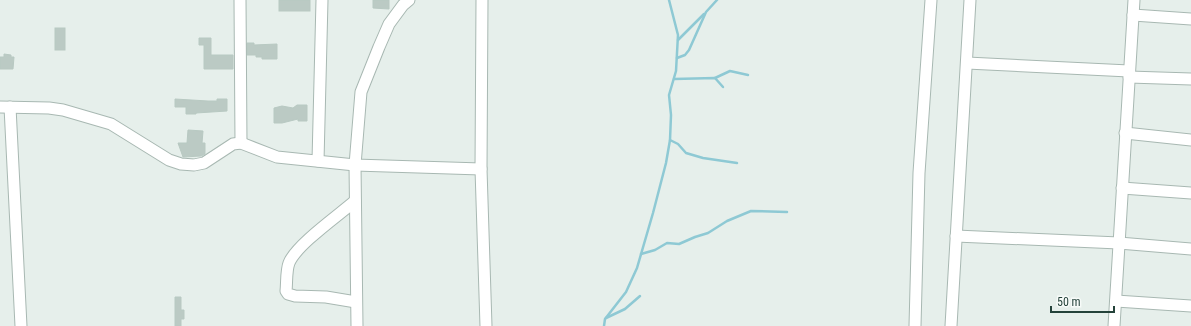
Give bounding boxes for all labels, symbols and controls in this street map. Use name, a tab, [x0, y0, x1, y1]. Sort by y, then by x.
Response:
scale bar	[1051, 288, 1114, 314]
text: 50 m	[1057, 295, 1081, 309]

